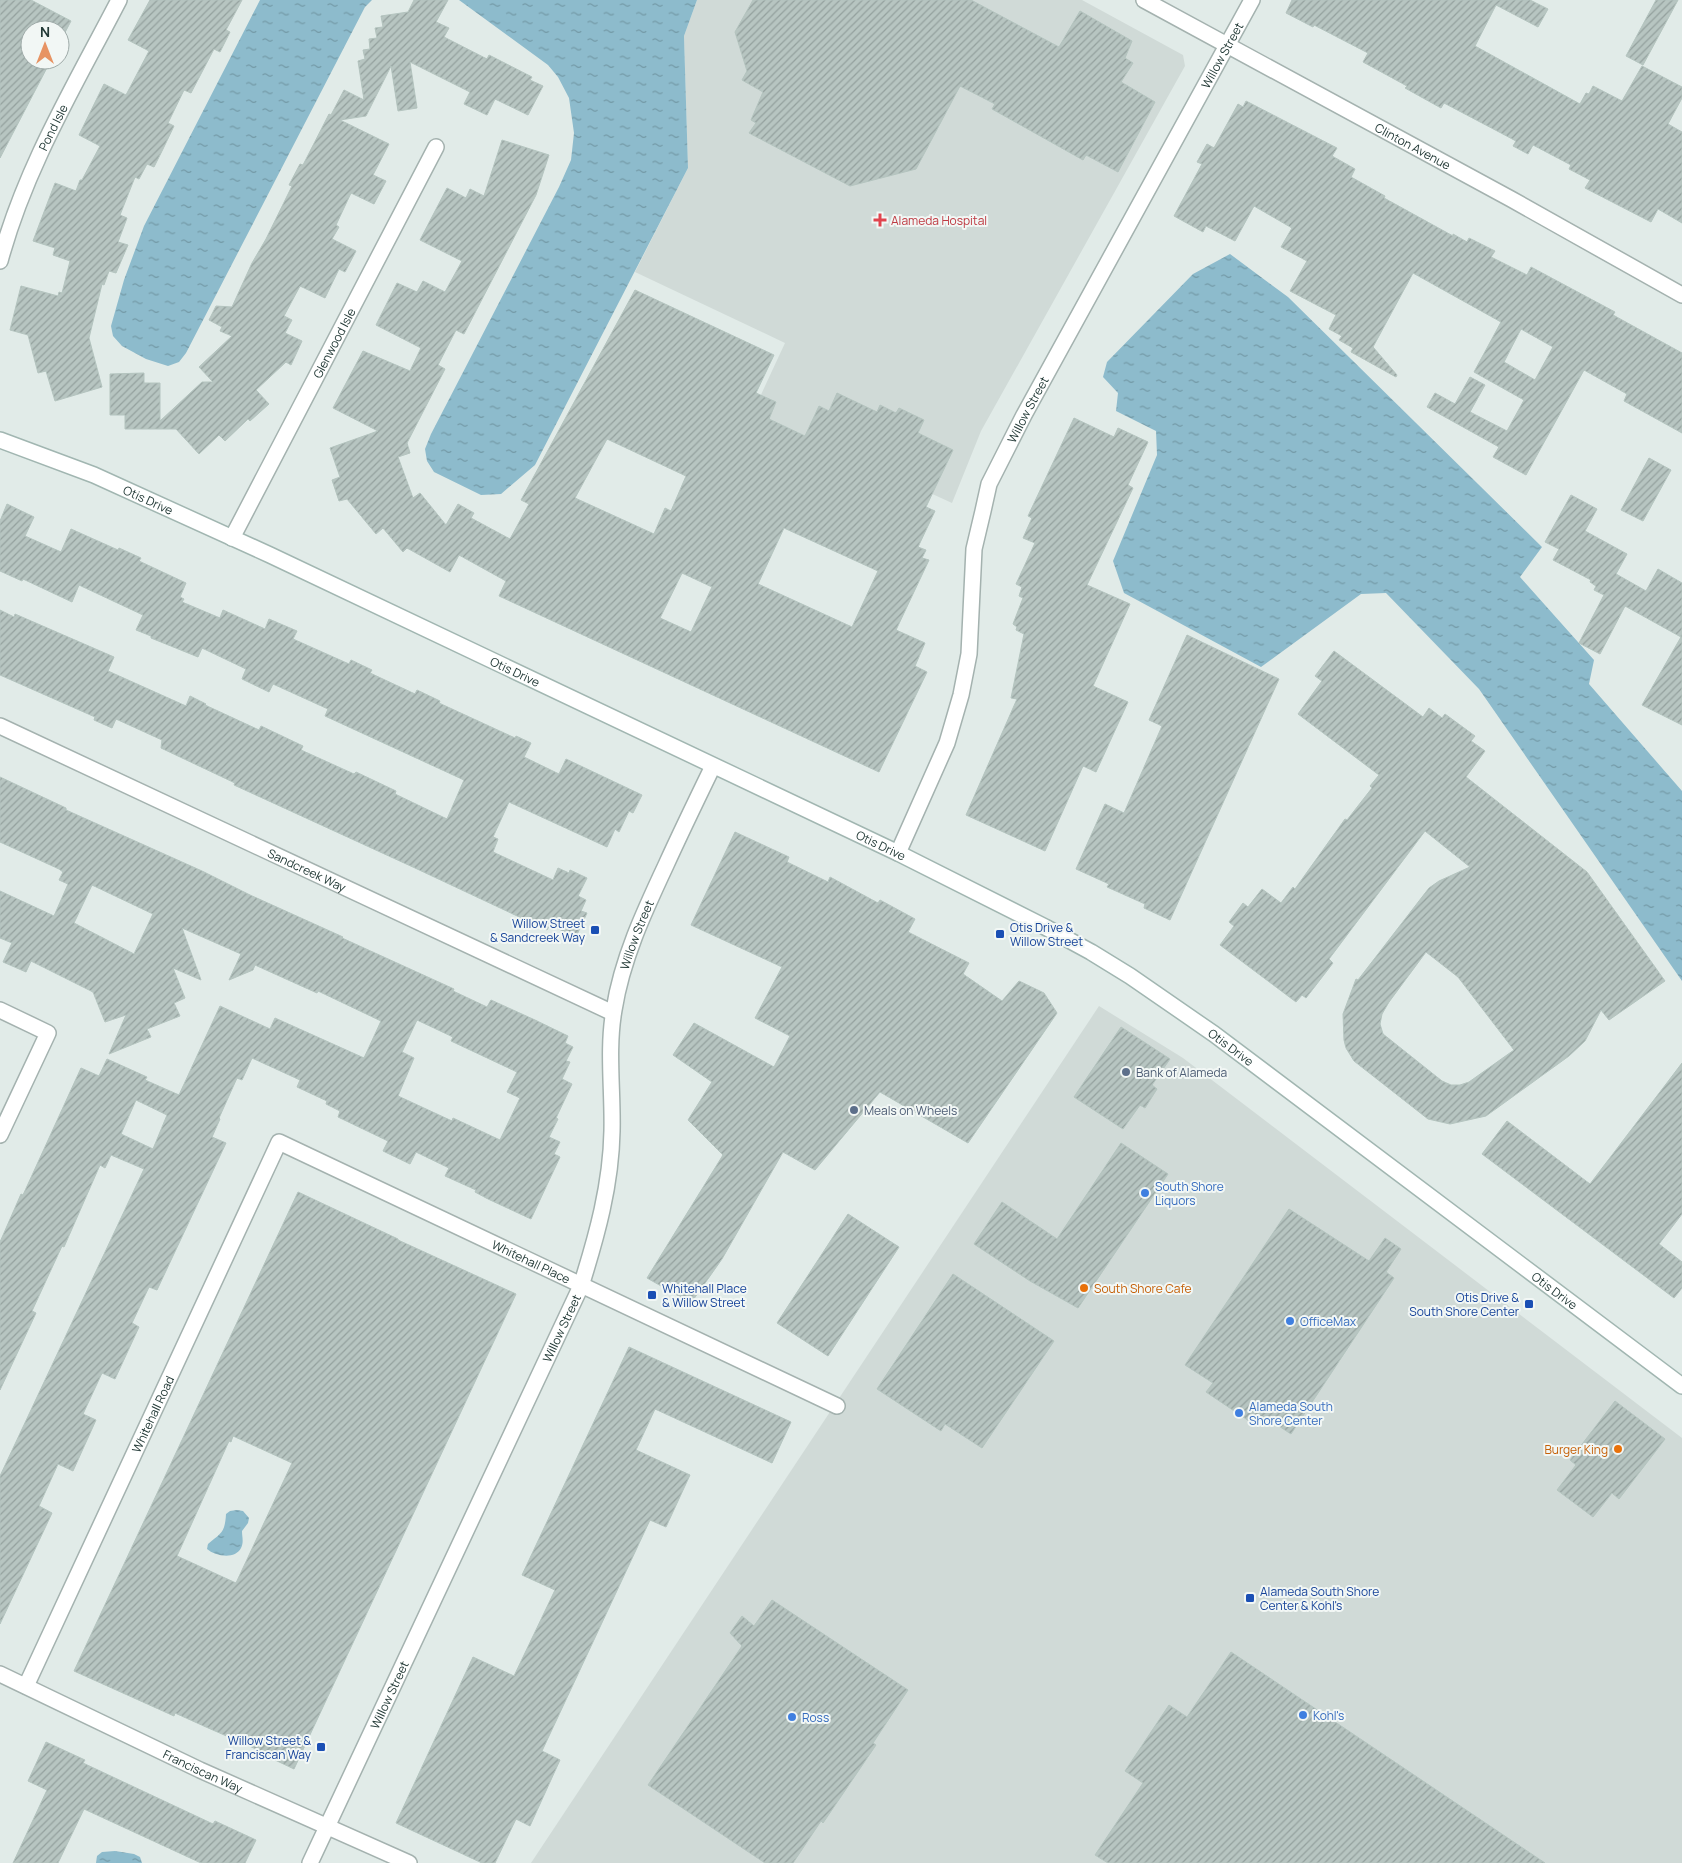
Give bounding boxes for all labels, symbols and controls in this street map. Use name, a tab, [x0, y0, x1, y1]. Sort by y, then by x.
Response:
street label: Willow Street	[1197, 19, 1247, 91]
north arrow	[20, 20, 70, 70]
text: N	[40, 22, 50, 41]
street label: Pond Isle	[34, 101, 71, 153]
street label: Clinton Avenue	[1372, 118, 1454, 173]
place label: Alameda Hospital	[891, 212, 987, 229]
marker: Alameda Hospital	[873, 213, 887, 227]
street label: Glenwood Isle	[308, 305, 359, 381]
street label: Willow Street	[1003, 373, 1052, 446]
street label: Otis Drive	[121, 481, 176, 518]
street label: Otis Drive	[488, 652, 543, 690]
street label: Otis Drive	[853, 826, 909, 864]
street label: Sandcreek Way	[265, 844, 350, 896]
street label: Willow Street	[615, 897, 657, 972]
place label: Willow Street & Sandcreek Way	[490, 915, 586, 946]
place label: Otis Drive & Willow Street	[1010, 919, 1083, 950]
marker: Willow Street & Sandcreek Way	[589, 924, 601, 936]
marker: Otis Drive & Willow Street	[994, 928, 1006, 940]
street label: Otis Drive	[1205, 1024, 1257, 1070]
place label: Bank of Alameda	[1136, 1064, 1227, 1081]
marker: Bank of Alameda	[1120, 1066, 1132, 1078]
place label: Meals on Wheels	[864, 1102, 957, 1119]
marker: Meals on Wheels	[848, 1104, 860, 1116]
place label: South Shore Liquors	[1155, 1178, 1224, 1209]
marker: South Shore Liquors	[1139, 1187, 1151, 1199]
street label: Whitehall Place	[489, 1236, 573, 1287]
street label: Otis Drive	[1528, 1268, 1581, 1313]
place label: Whitehall Place & Willow Street	[662, 1280, 747, 1311]
place label: South Shore Cafe	[1094, 1280, 1191, 1297]
marker: South Shore Cafe	[1078, 1282, 1090, 1294]
marker: Whitehall Place & Willow Street	[646, 1289, 658, 1301]
place label: Otis Drive & South Shore Center	[1409, 1289, 1520, 1320]
street label: Willow Street	[538, 1291, 585, 1365]
marker: Otis Drive & South Shore Center	[1523, 1298, 1535, 1310]
place label: OfficeMax	[1300, 1313, 1357, 1330]
marker: OfficeMax	[1284, 1315, 1296, 1327]
street label: Whitehall Road	[127, 1373, 178, 1455]
place label: Alameda South Shore Center	[1249, 1398, 1333, 1429]
marker: Alameda South Shore Center	[1233, 1407, 1245, 1419]
place label: Burger King	[1544, 1441, 1608, 1458]
marker: Burger King	[1612, 1443, 1624, 1455]
place label: Alameda South Shore Center & Kohl's	[1260, 1583, 1379, 1614]
marker: Alameda South Shore Center & Kohl's	[1244, 1592, 1256, 1604]
street label: Willow Street	[366, 1658, 412, 1731]
place label: Kohl's	[1313, 1707, 1344, 1724]
place label: Ross	[802, 1709, 829, 1726]
marker: Kohl's	[1297, 1709, 1309, 1721]
marker: Ross	[786, 1711, 798, 1723]
place label: Willow Street & Franciscan Way	[225, 1732, 312, 1763]
marker: Willow Street & Franciscan Way	[315, 1741, 327, 1753]
street label: Franciscan Way	[161, 1745, 246, 1797]

